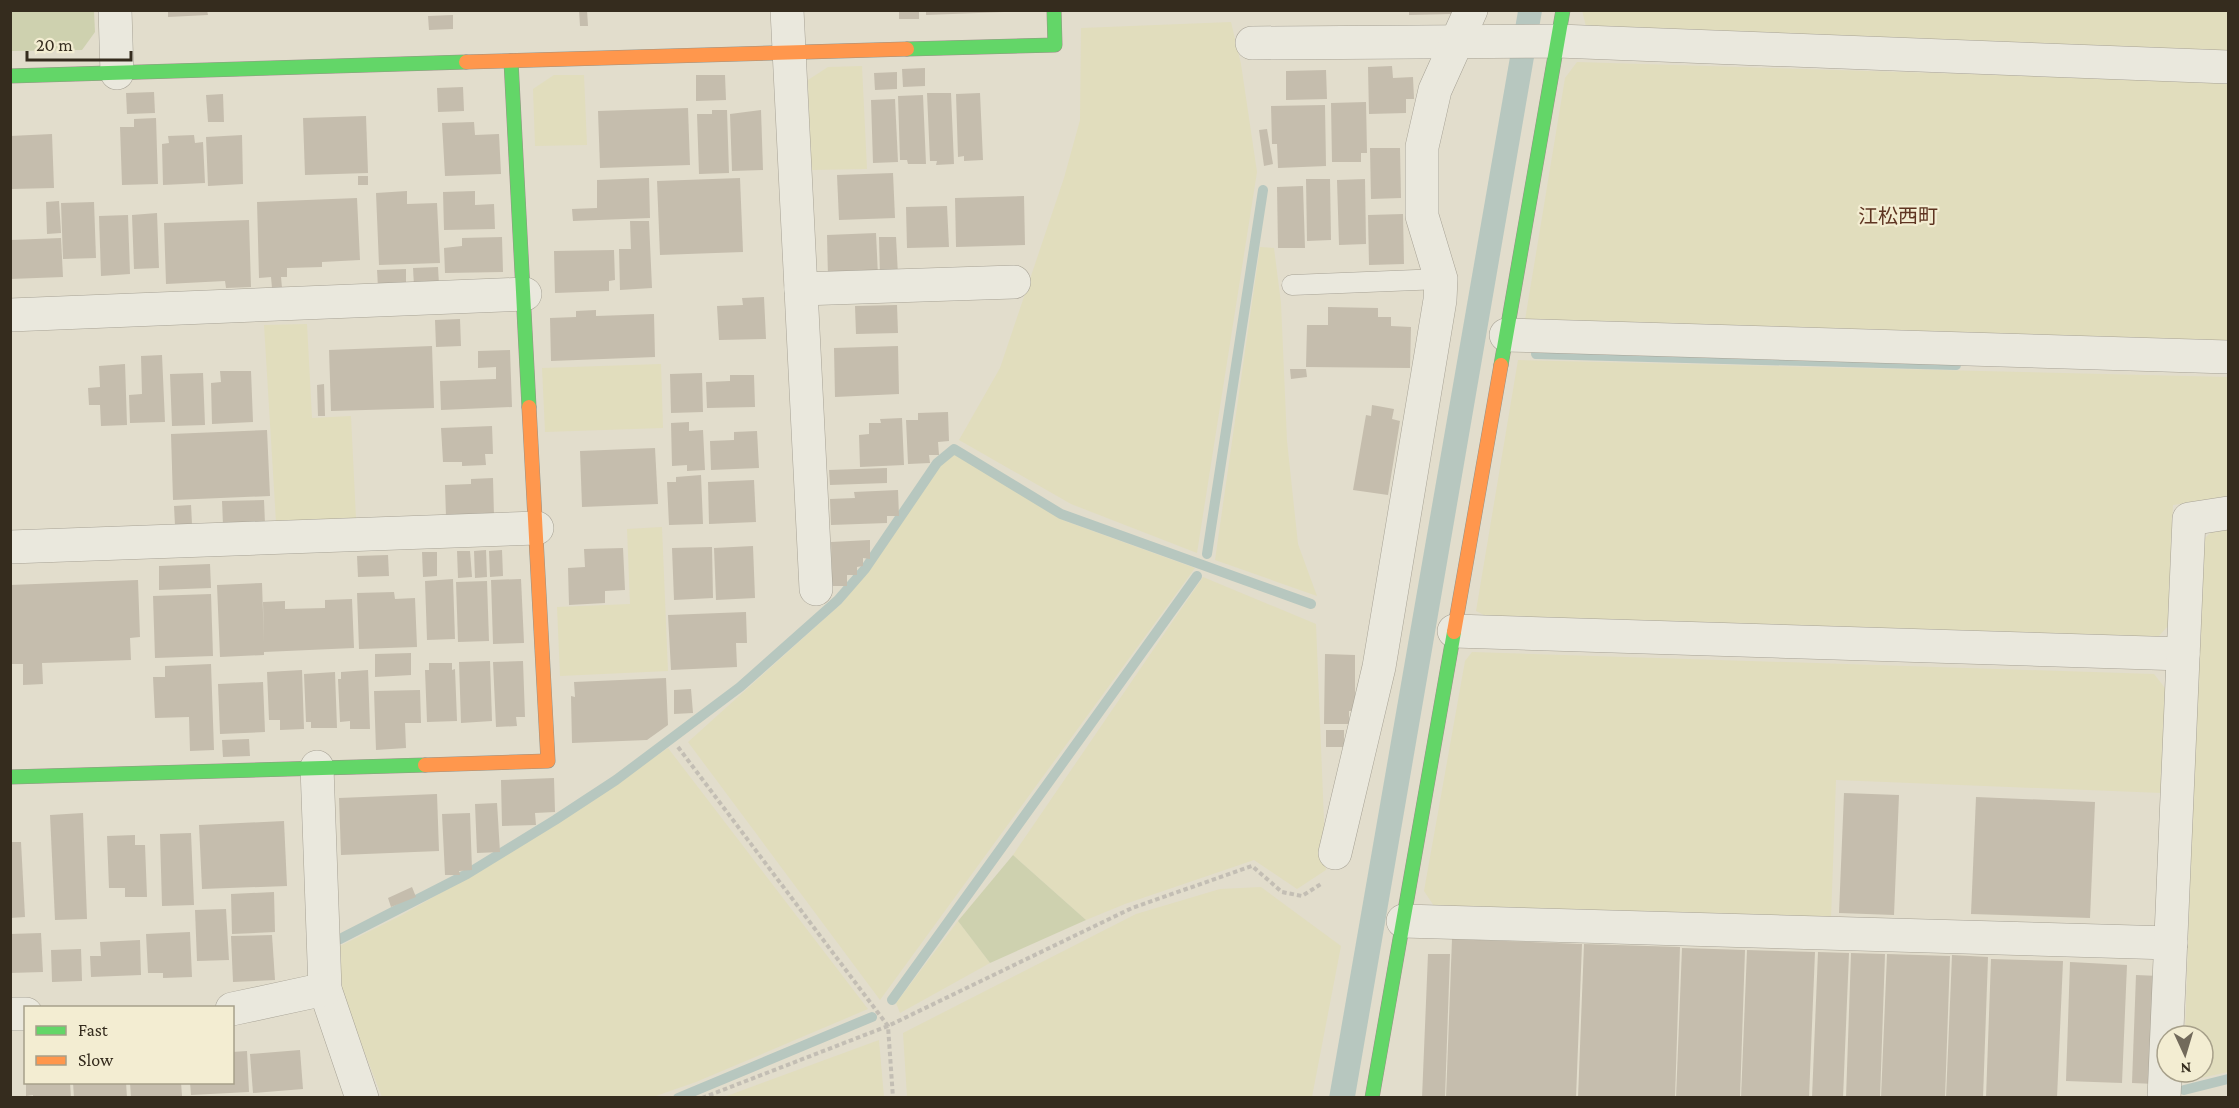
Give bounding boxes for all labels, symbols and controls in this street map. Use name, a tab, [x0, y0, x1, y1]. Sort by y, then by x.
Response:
scale bar	[27, 24, 130, 62]
text: 20 m	[36, 35, 73, 55]
district label: 江松西町	[1858, 205, 1938, 227]
legend	[24, 1006, 234, 1084]
text: Fast	[78, 1020, 109, 1040]
north arrow	[2155, 1024, 2215, 1084]
text: Slow	[78, 1050, 114, 1070]
text: N	[2180, 1060, 2192, 1077]

